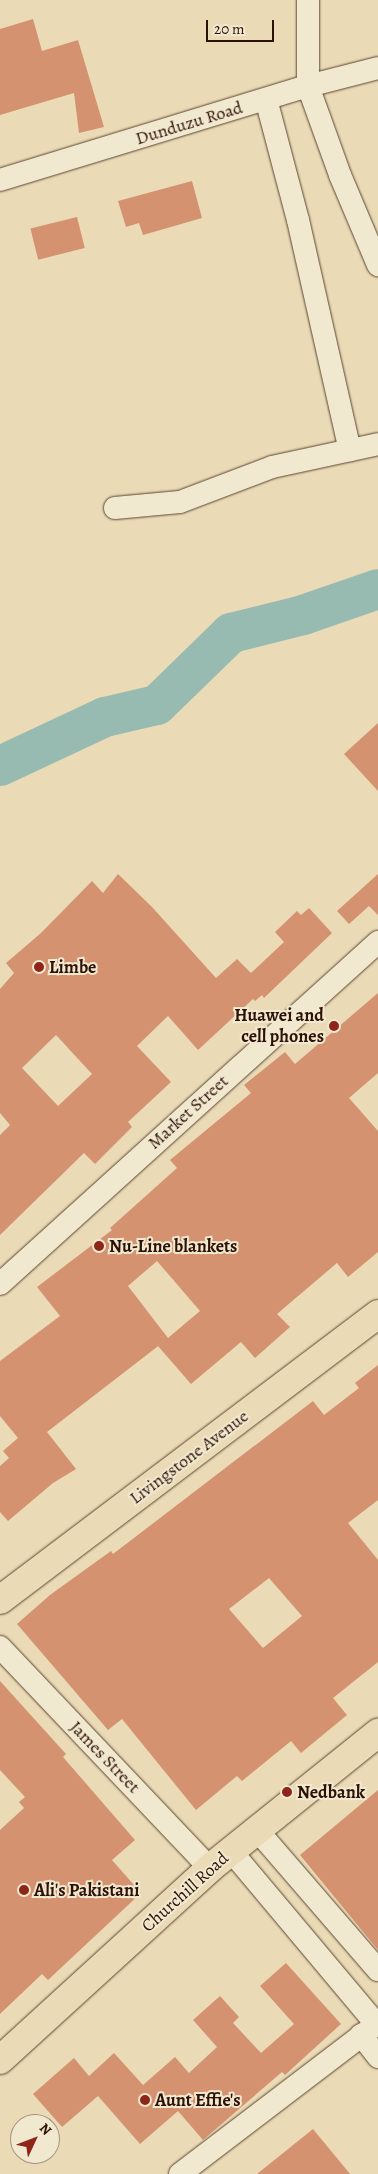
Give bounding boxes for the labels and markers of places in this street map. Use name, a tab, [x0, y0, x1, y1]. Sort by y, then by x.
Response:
place label: Limbe	[49, 956, 96, 978]
marker: Limbe	[33, 961, 45, 973]
place label: Huawei and cell phones	[234, 1005, 324, 1048]
marker: Huawei and cell phones	[328, 1020, 340, 1032]
place label: Nu-Line blankets	[109, 1235, 237, 1257]
marker: Nu-Line blankets	[93, 1240, 105, 1252]
place label: Nedbank	[297, 1781, 365, 1803]
marker: Nedbank	[281, 1786, 293, 1798]
place label: Ali's Pakistani	[34, 1879, 139, 1901]
marker: Ali's Pakistani	[18, 1884, 30, 1896]
place label: Aunt Effie's	[155, 2089, 241, 2111]
marker: Aunt Effie's	[139, 2094, 151, 2106]

